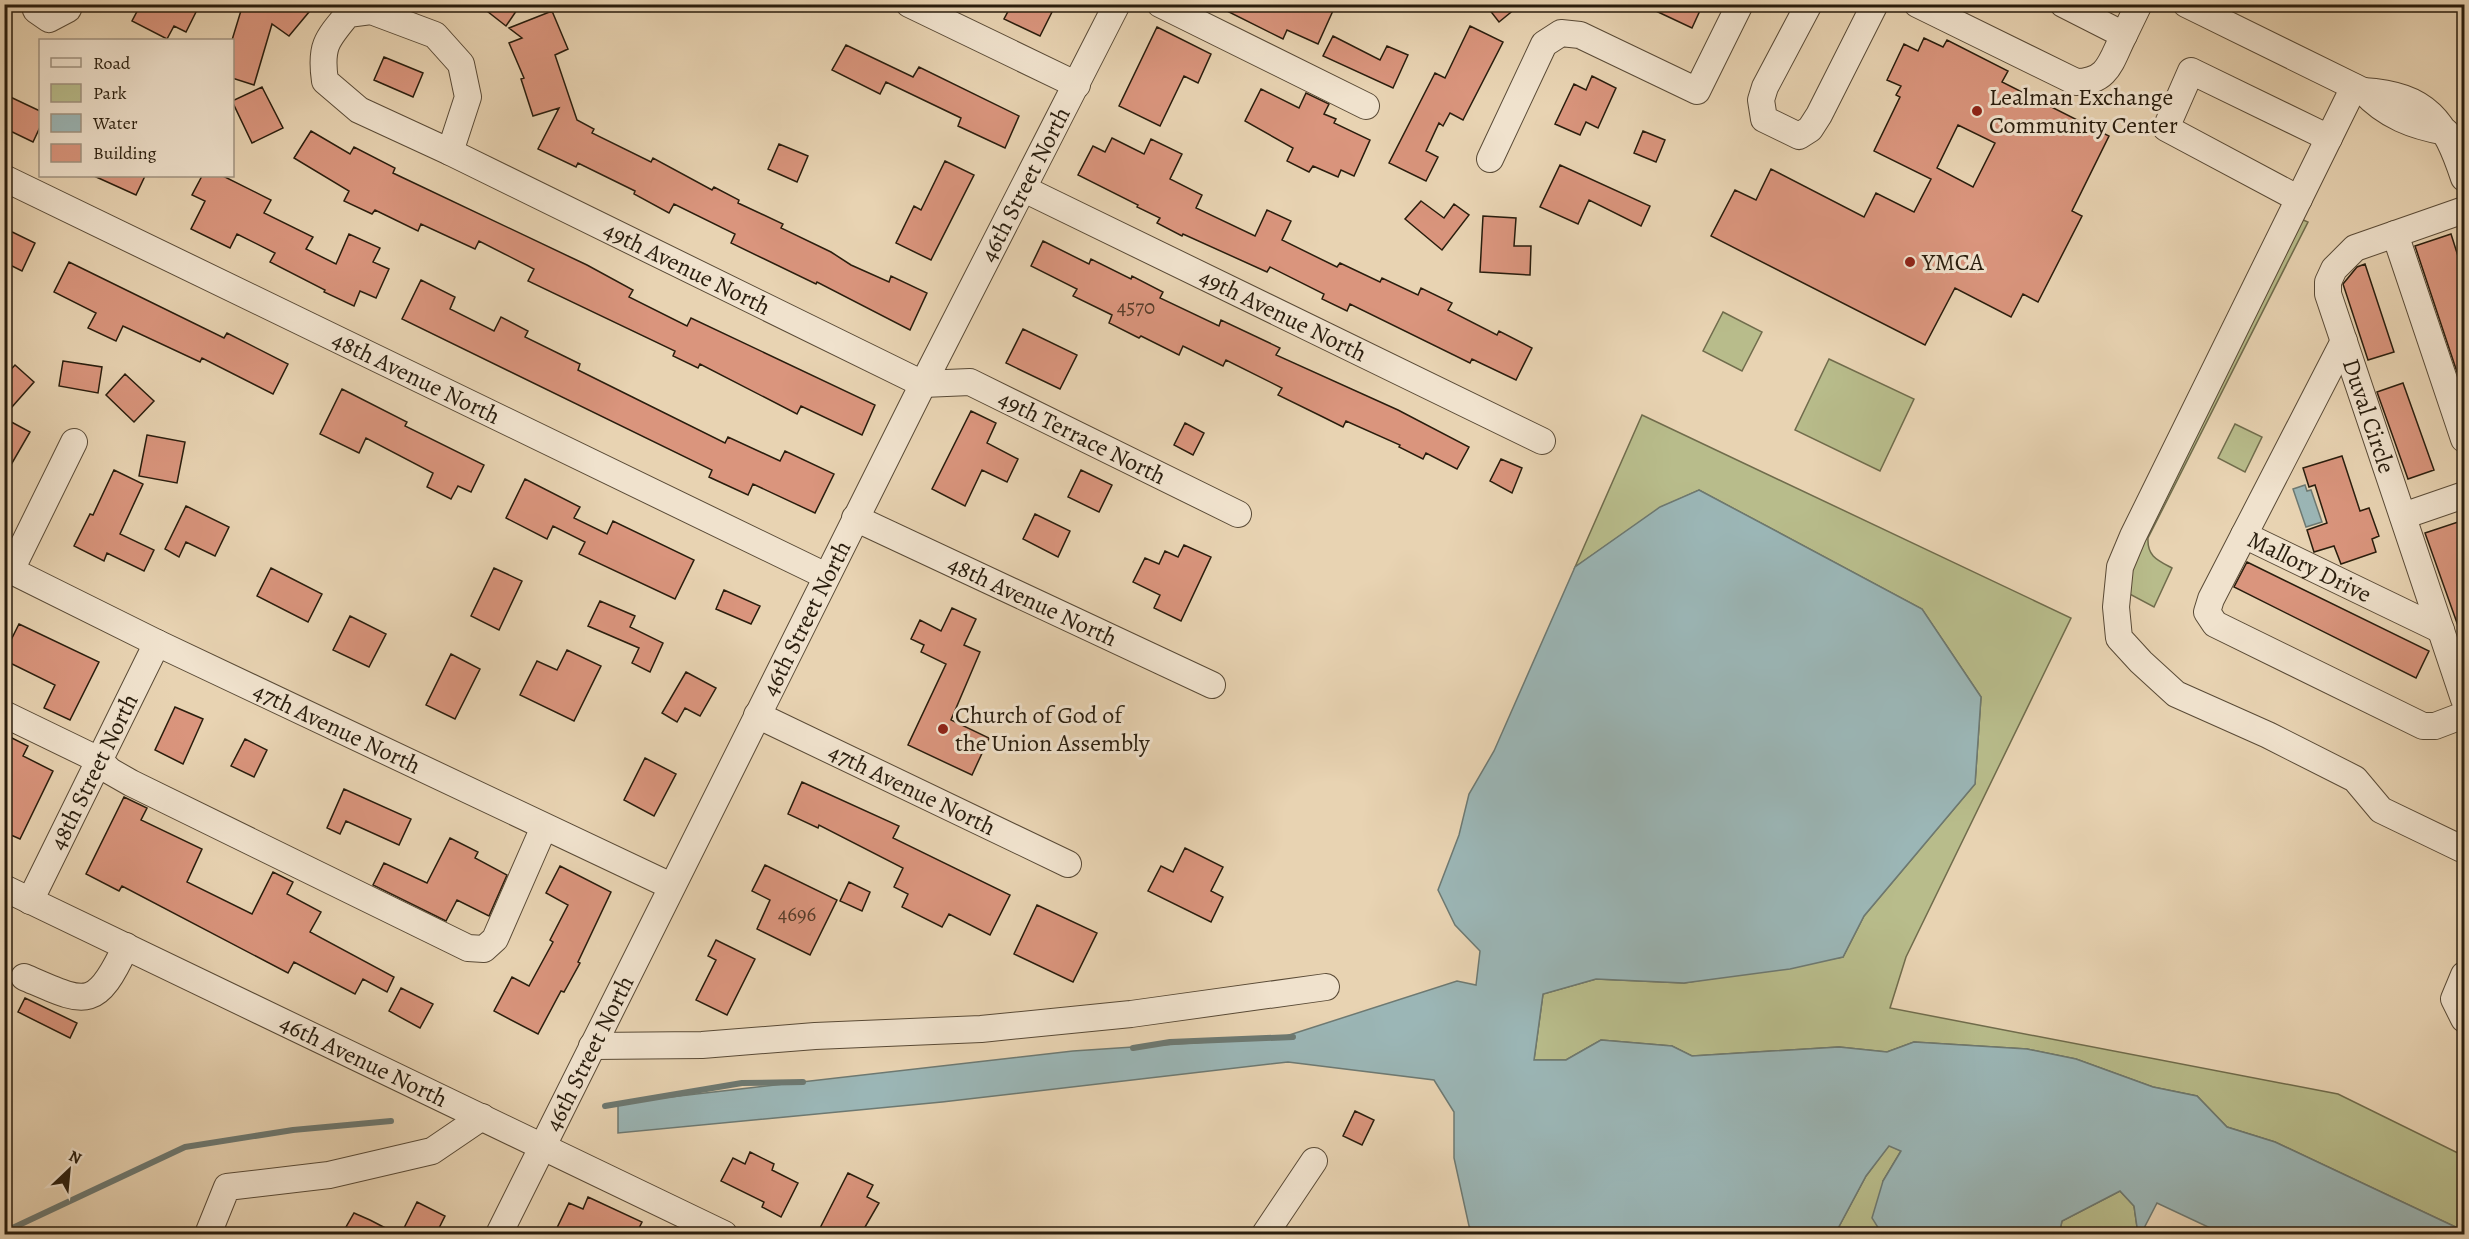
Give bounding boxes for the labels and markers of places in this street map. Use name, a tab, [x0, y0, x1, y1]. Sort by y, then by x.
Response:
place label: Lealman Exchange Community Center	[1989, 81, 2178, 141]
marker: Lealman Exchange Community Center	[1970, 104, 1984, 118]
place label: YMCA	[1921, 246, 1985, 278]
marker: YMCA	[1903, 255, 1917, 269]
place label: Church of God of the Union Assembly	[955, 699, 1150, 759]
marker: Church of God of the Union Assembly	[936, 722, 950, 736]

